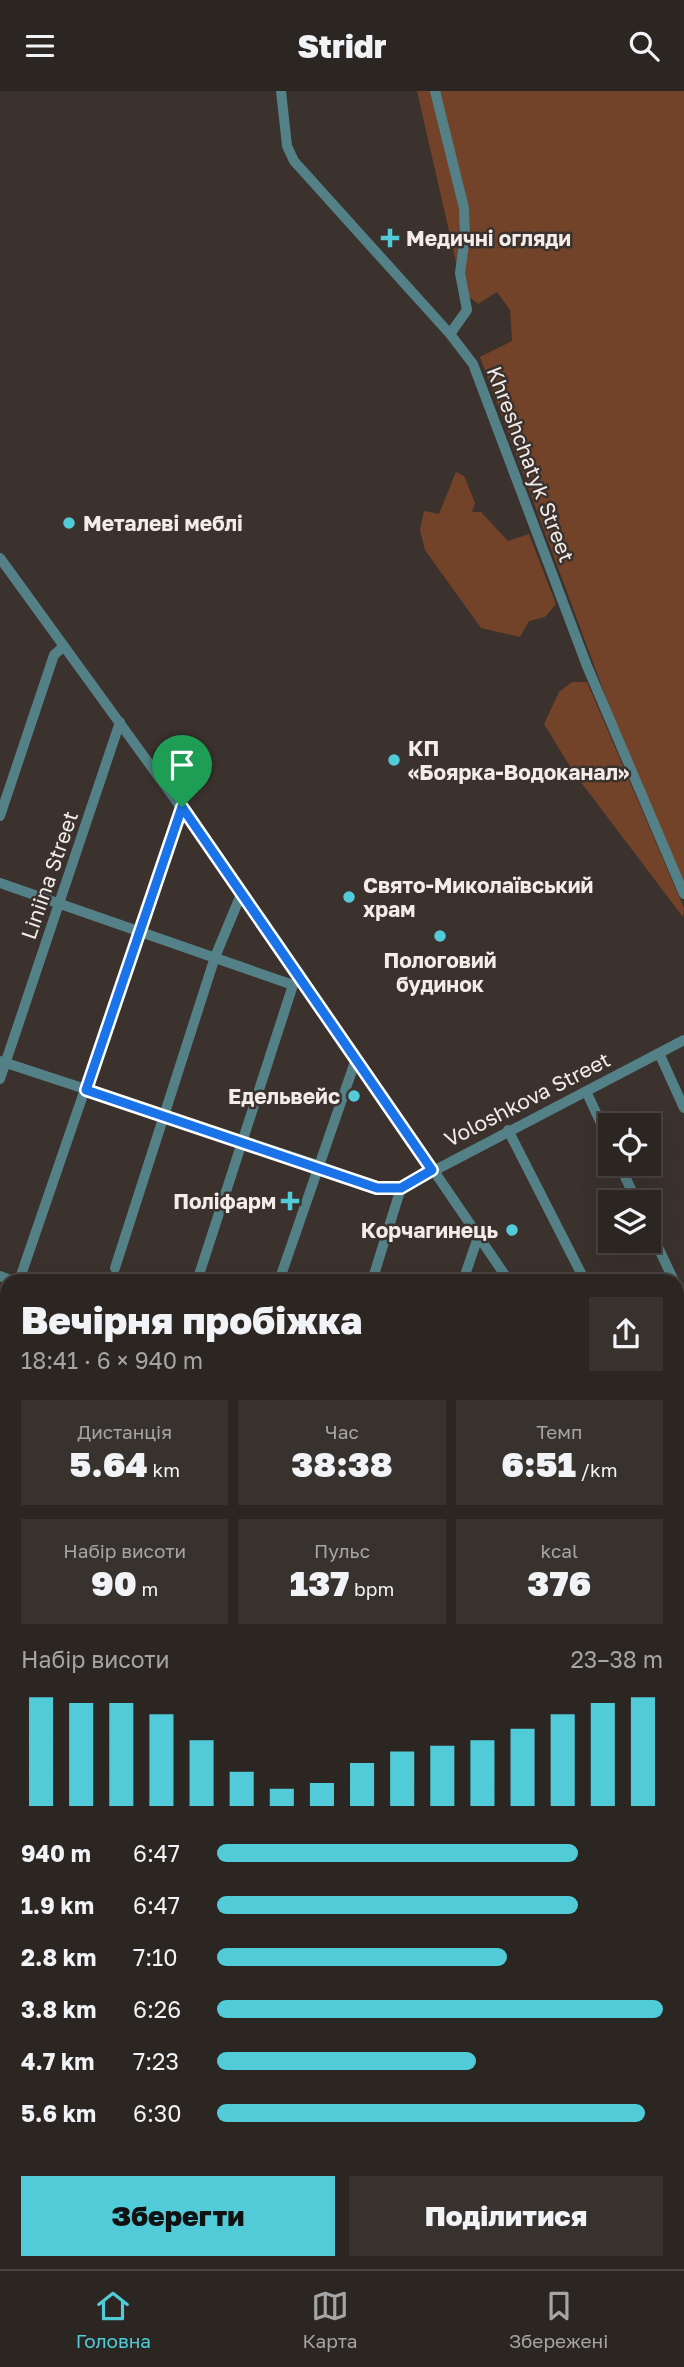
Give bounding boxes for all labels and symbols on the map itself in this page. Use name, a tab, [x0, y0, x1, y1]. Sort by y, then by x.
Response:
place label: Медичні огляди	[406, 225, 571, 251]
marker: Медичні огляди	[380, 228, 400, 248]
street label: Khreshchatyk Street	[482, 362, 580, 566]
place label: Металеві меблі	[83, 510, 243, 536]
marker: Металеві меблі	[61, 515, 77, 531]
pin	[152, 735, 212, 807]
place label: КП «Боярка-Водоканал»	[408, 735, 629, 785]
marker: КП «Боярка-Водоканал»	[386, 752, 402, 768]
street label: Liniina Street	[15, 807, 83, 943]
place label: Свято-Миколаївський храм	[363, 872, 593, 922]
marker: Свято-Миколаївський храм	[341, 889, 357, 905]
marker: Пологовий будинок	[432, 928, 448, 944]
place label: Пологовий будинок	[383, 947, 497, 997]
street label: Voloshkova Street	[440, 1046, 614, 1152]
place label: Едельвейс	[228, 1083, 340, 1109]
marker: Едельвейс	[346, 1088, 362, 1104]
place label: Поліфарм	[173, 1188, 276, 1214]
marker: Поліфарм	[282, 1193, 298, 1209]
place label: Корчагинець	[361, 1217, 498, 1243]
marker: Корчагинець	[504, 1222, 520, 1238]

